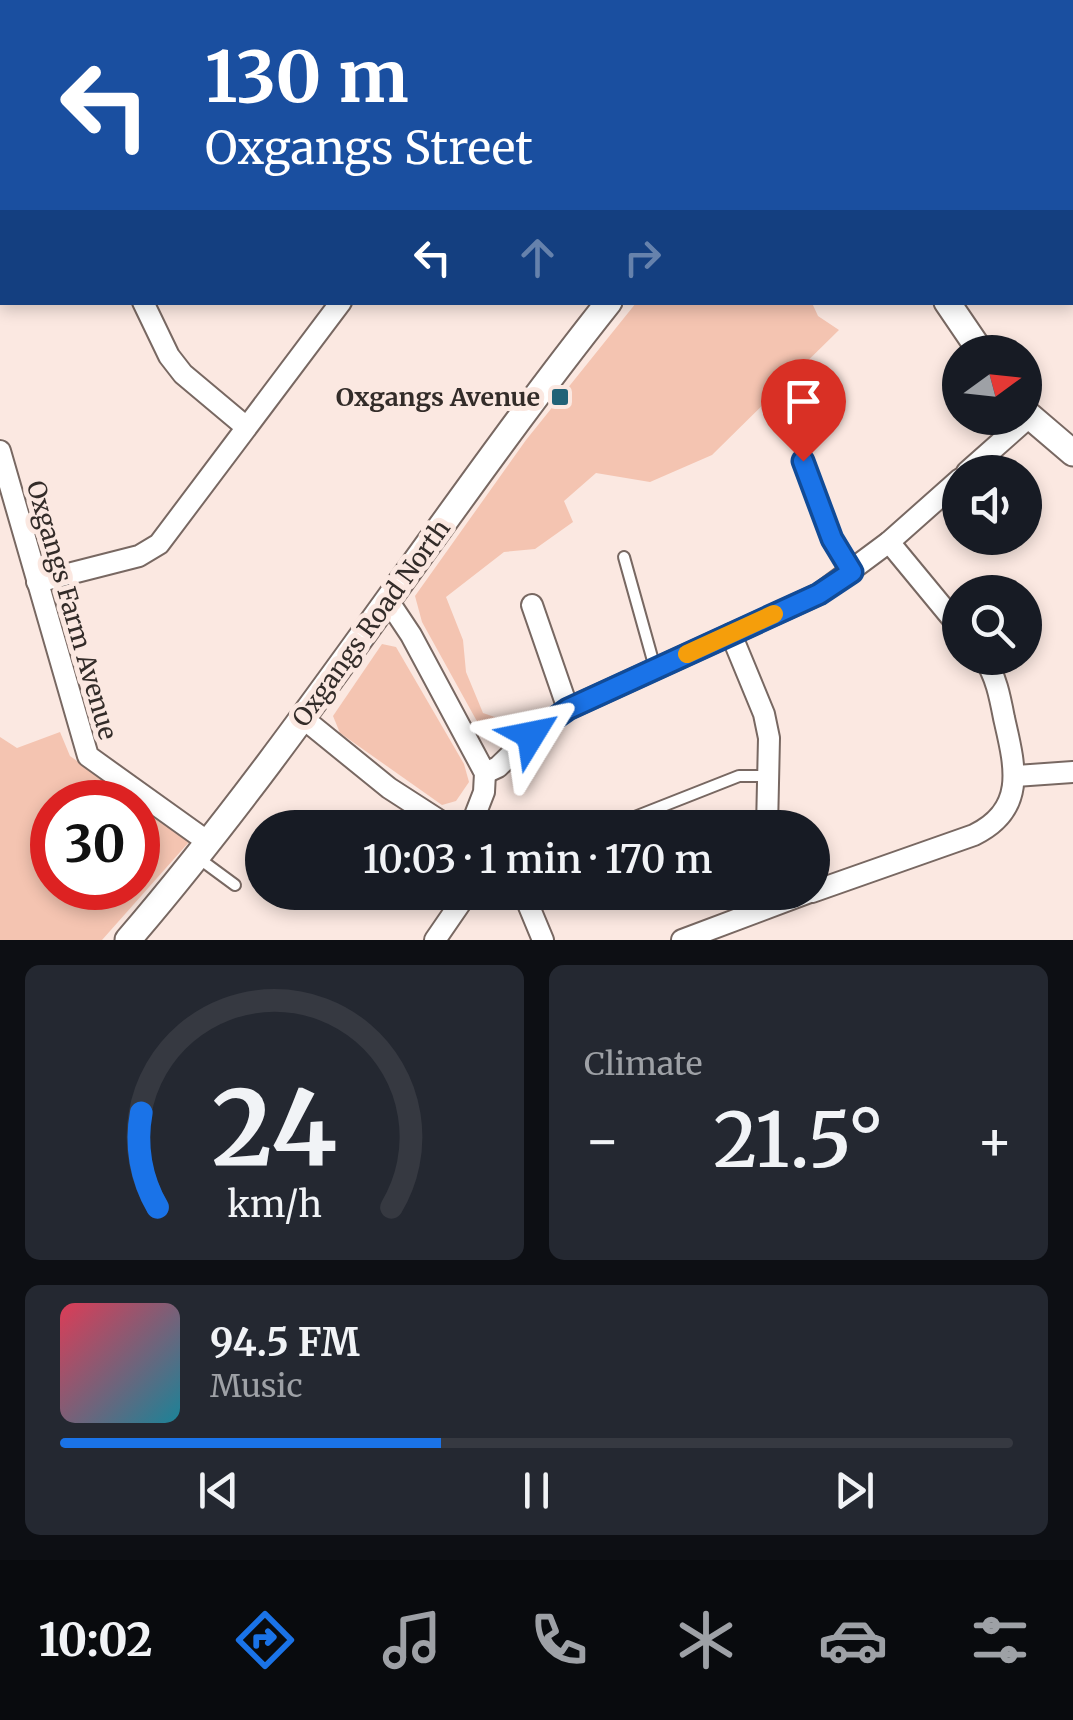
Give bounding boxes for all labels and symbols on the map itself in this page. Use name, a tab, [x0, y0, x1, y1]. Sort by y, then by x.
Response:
north arrow	[942, 335, 1042, 435]
pin	[761, 359, 846, 462]
place label: Oxgangs Avenue	[336, 381, 540, 413]
marker: Oxgangs Avenue	[549, 386, 571, 408]
street label: Oxgangs Farm Avenue	[20, 477, 124, 743]
street label: Oxgangs Road North	[285, 513, 457, 733]
position arrow	[479, 683, 583, 787]
speed limit sign: 30	[30, 780, 160, 910]

